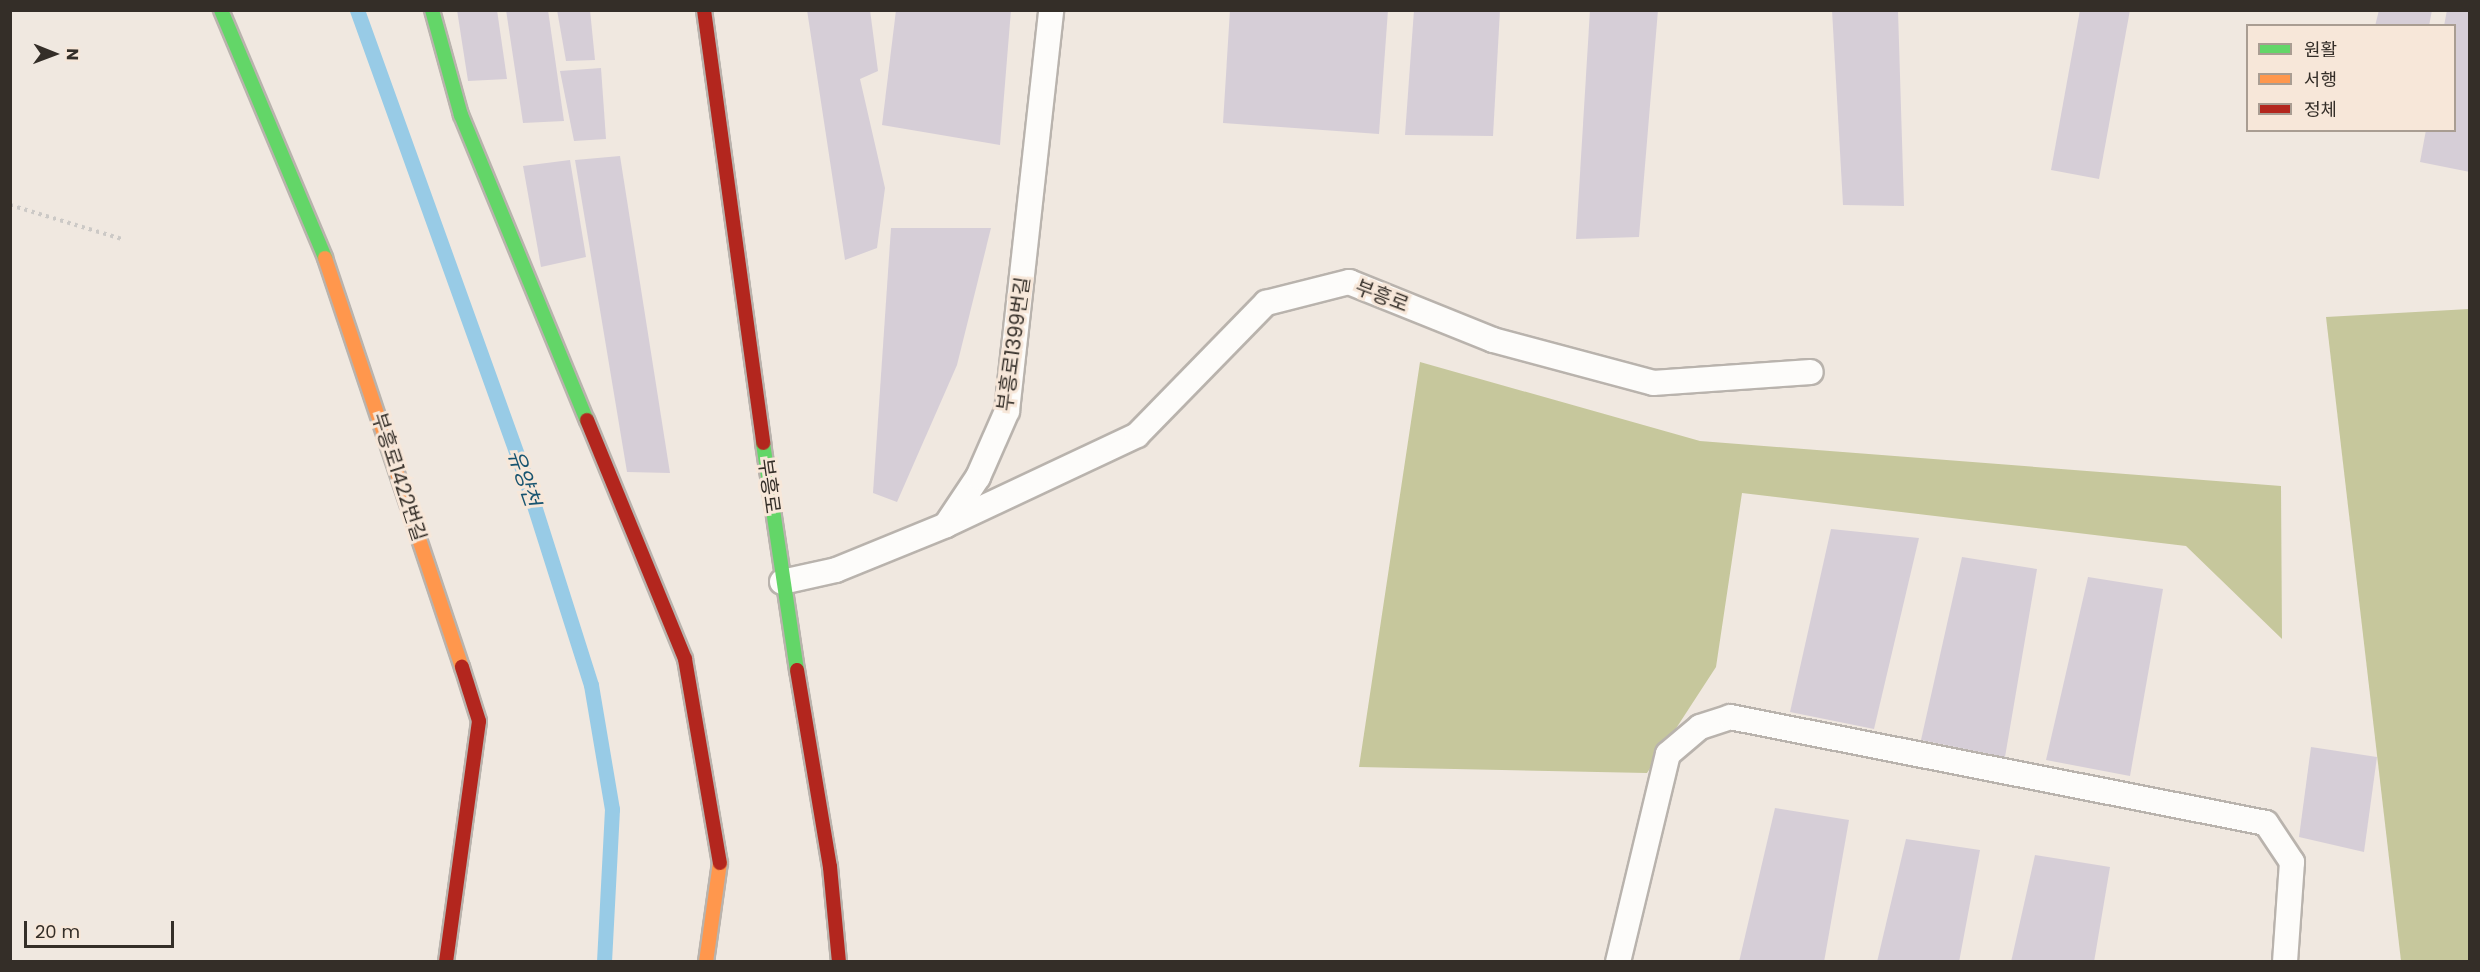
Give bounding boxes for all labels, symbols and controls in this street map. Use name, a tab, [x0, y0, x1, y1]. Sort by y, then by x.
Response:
north arrow	[24, 24, 84, 84]
legend	[2246, 24, 2456, 132]
text: 원활	[2304, 37, 2337, 62]
text: N	[61, 48, 84, 61]
text: 서행	[2304, 67, 2337, 92]
text: 정체	[2304, 97, 2337, 122]
street label: 부흥로1399번길	[993, 275, 1035, 413]
street label: 부흥로	[1352, 275, 1412, 317]
street label: 부흥로1422번길	[367, 410, 431, 544]
water label: 유양천	[503, 446, 545, 510]
street label: 부흥로	[753, 457, 785, 515]
scale bar	[27, 909, 177, 947]
text: 20 m	[35, 919, 80, 944]

